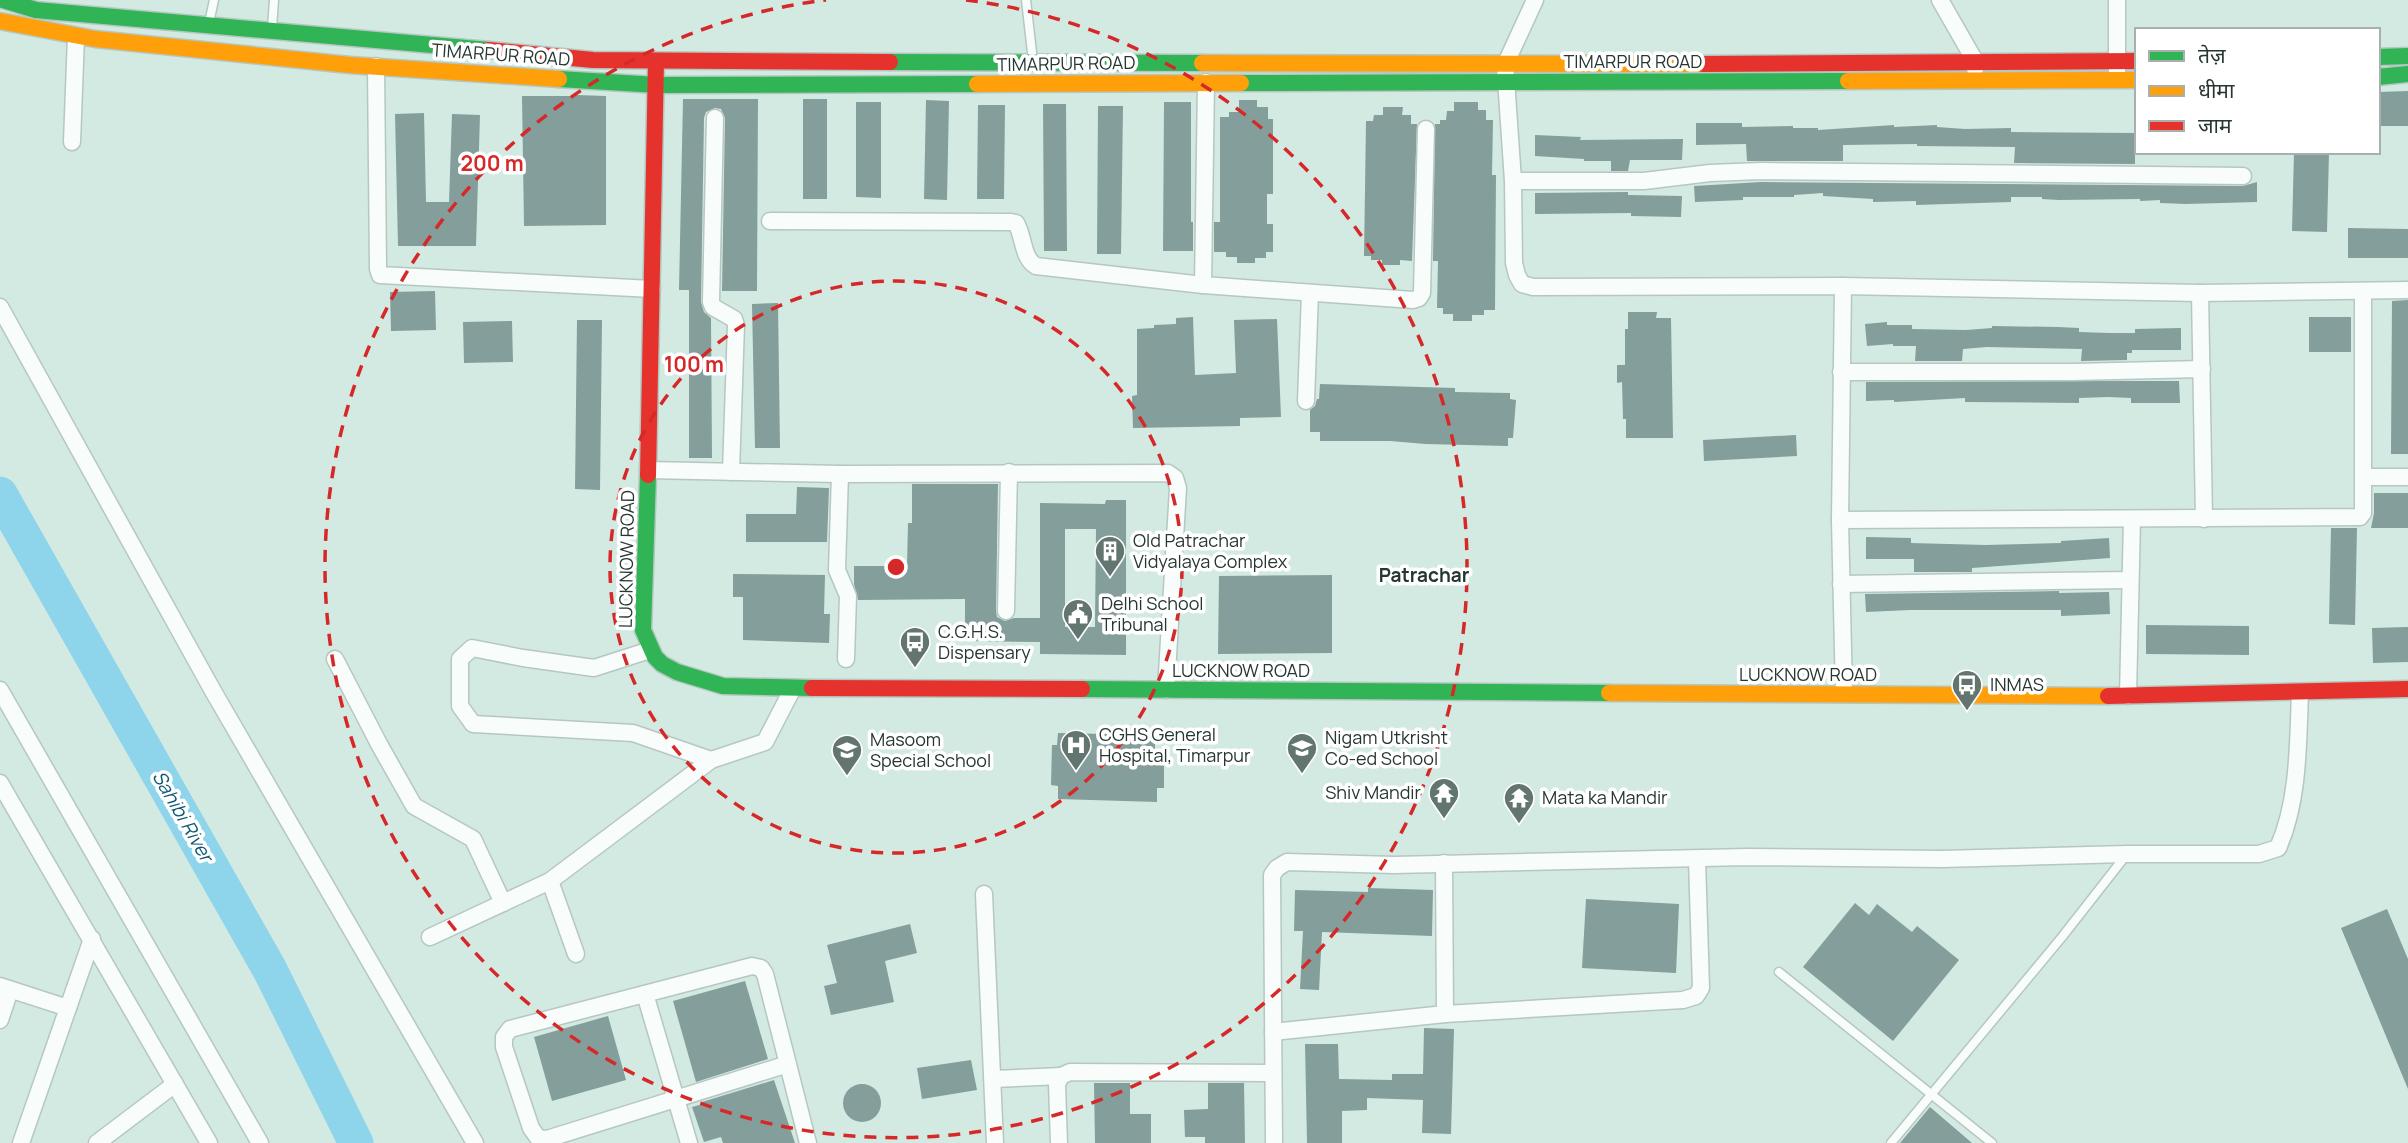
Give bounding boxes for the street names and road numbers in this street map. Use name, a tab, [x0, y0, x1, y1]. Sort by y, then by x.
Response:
street label: TIMARPUR ROAD	[431, 37, 571, 71]
street label: TIMARPUR ROAD	[1564, 49, 1702, 73]
street label: TIMARPUR ROAD	[996, 50, 1136, 76]
street label: LUCKNOW ROAD	[613, 490, 639, 628]
street label: LUCKNOW ROAD	[1172, 658, 1310, 682]
street label: LUCKNOW ROAD	[1739, 662, 1877, 686]

